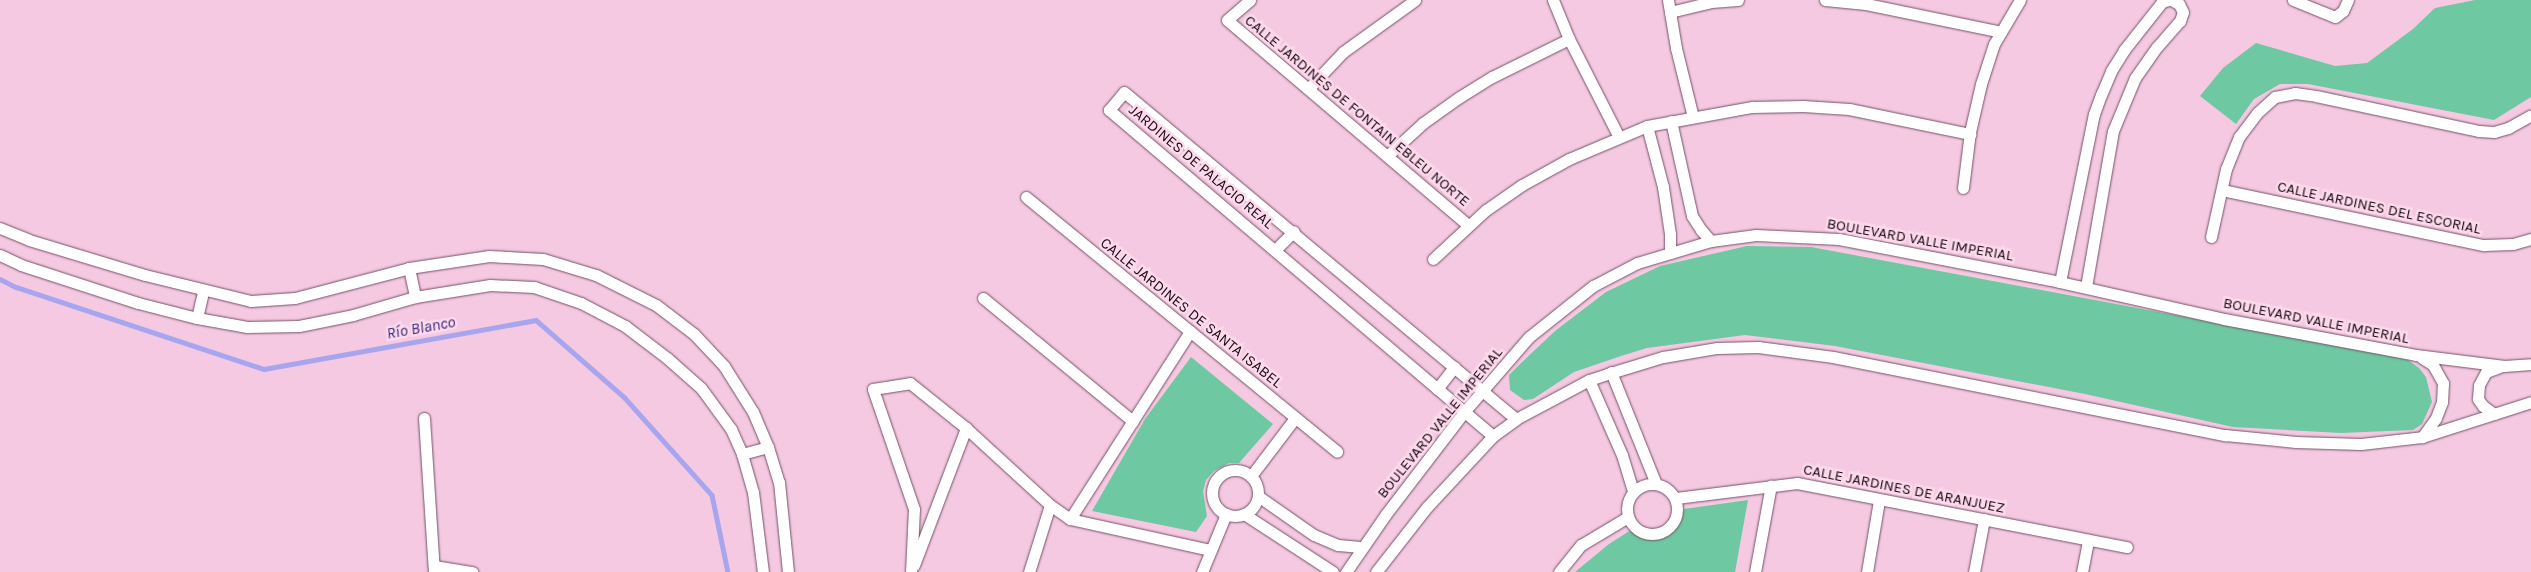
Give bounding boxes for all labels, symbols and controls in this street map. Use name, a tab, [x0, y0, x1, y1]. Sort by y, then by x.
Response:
street label: CALLE JARDINES DE FONTAIN EBLEU NORTE	[1241, 12, 1473, 210]
street label: JARDINES DE PALACIO REAL	[1125, 101, 1277, 233]
street label: CALLE JARDINES DEL ESCORIAL	[2276, 178, 2482, 238]
street label: BOULEVARD VALLE IMPERIAL	[1826, 215, 2014, 265]
street label: CALLE JARDINES DE SANTA ISABEL	[1096, 234, 1286, 392]
street label: BOULEVARD VALLE IMPERIAL	[2222, 294, 2410, 348]
water label: Río Blanco	[385, 313, 457, 343]
street label: BOULEVARD VALLE IMPERIAL	[1374, 344, 1506, 502]
street label: CALLE JARDINES DE ARANJUEZ	[1802, 461, 2006, 517]

